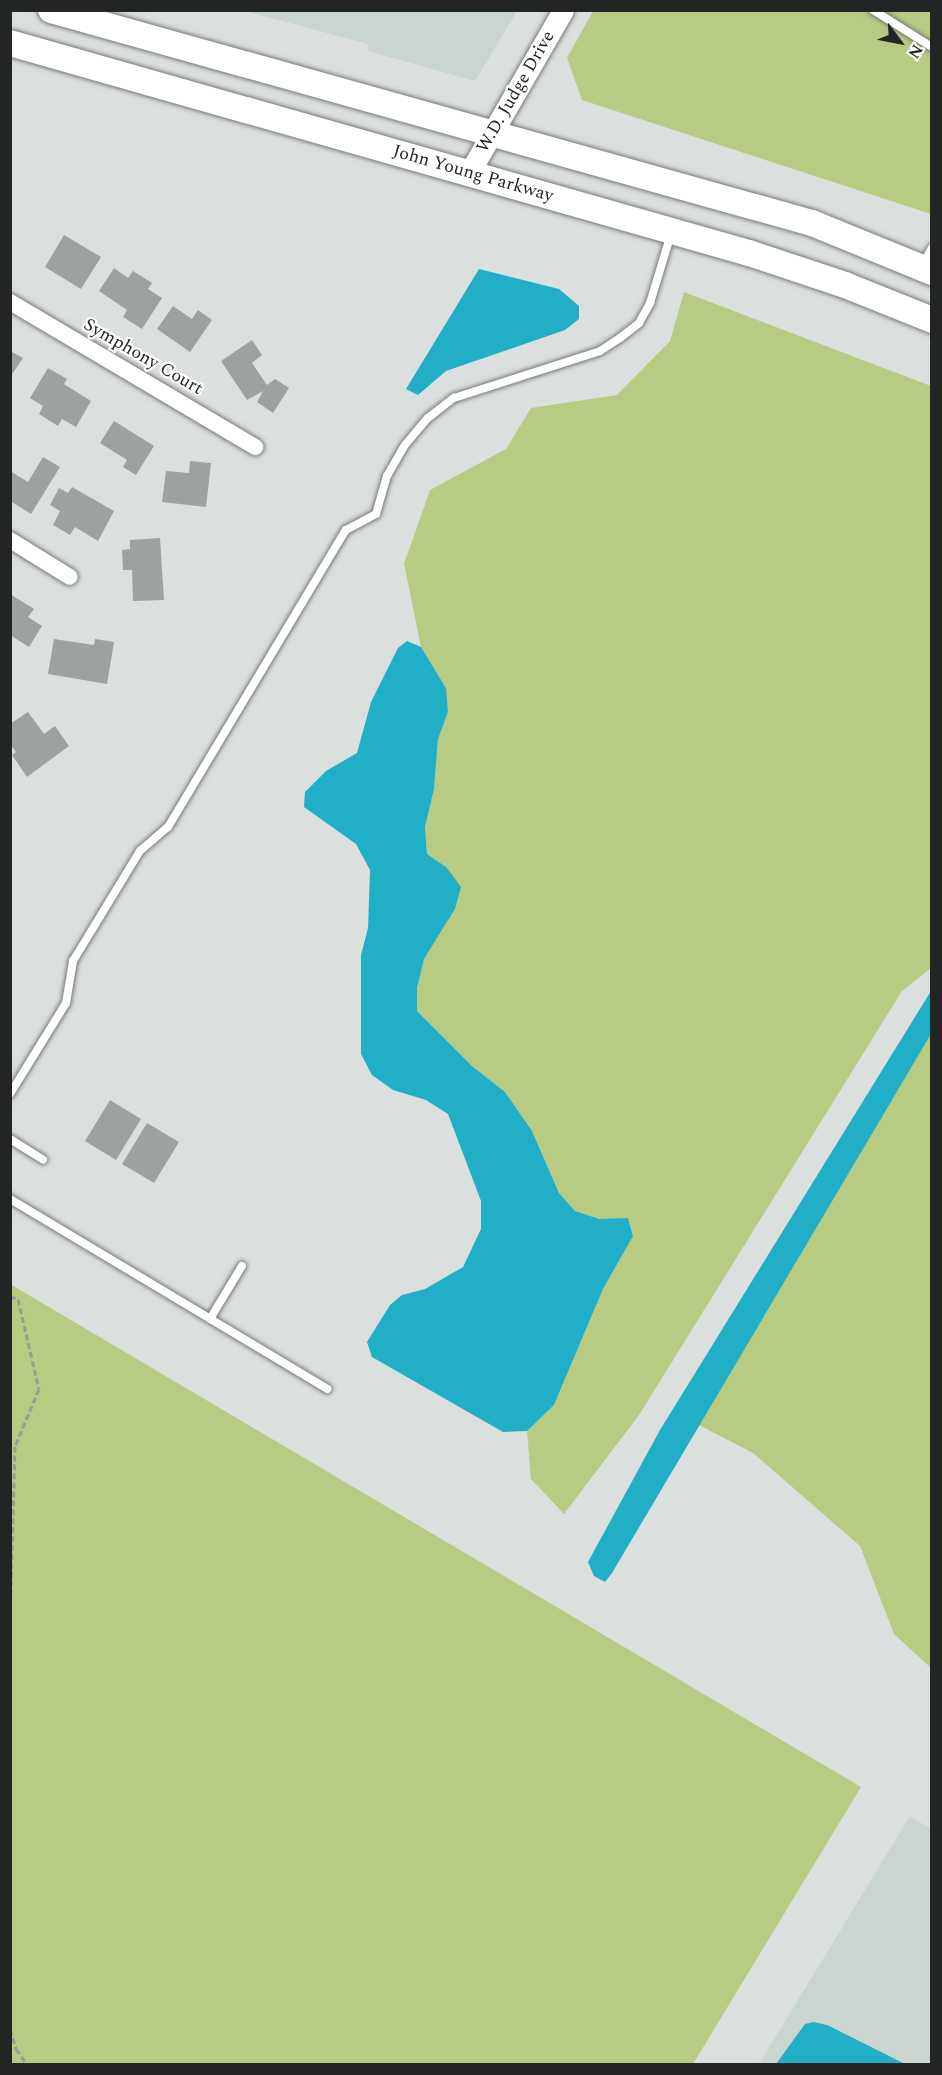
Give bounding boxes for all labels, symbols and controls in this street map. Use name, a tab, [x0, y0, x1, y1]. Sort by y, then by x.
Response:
north arrow	[870, 12, 930, 72]
street label: W.D. Judge Drive	[472, 27, 560, 157]
text: N	[902, 40, 929, 63]
street label: John Young Parkway	[390, 141, 556, 207]
street label: Symphony Court	[79, 314, 207, 400]

